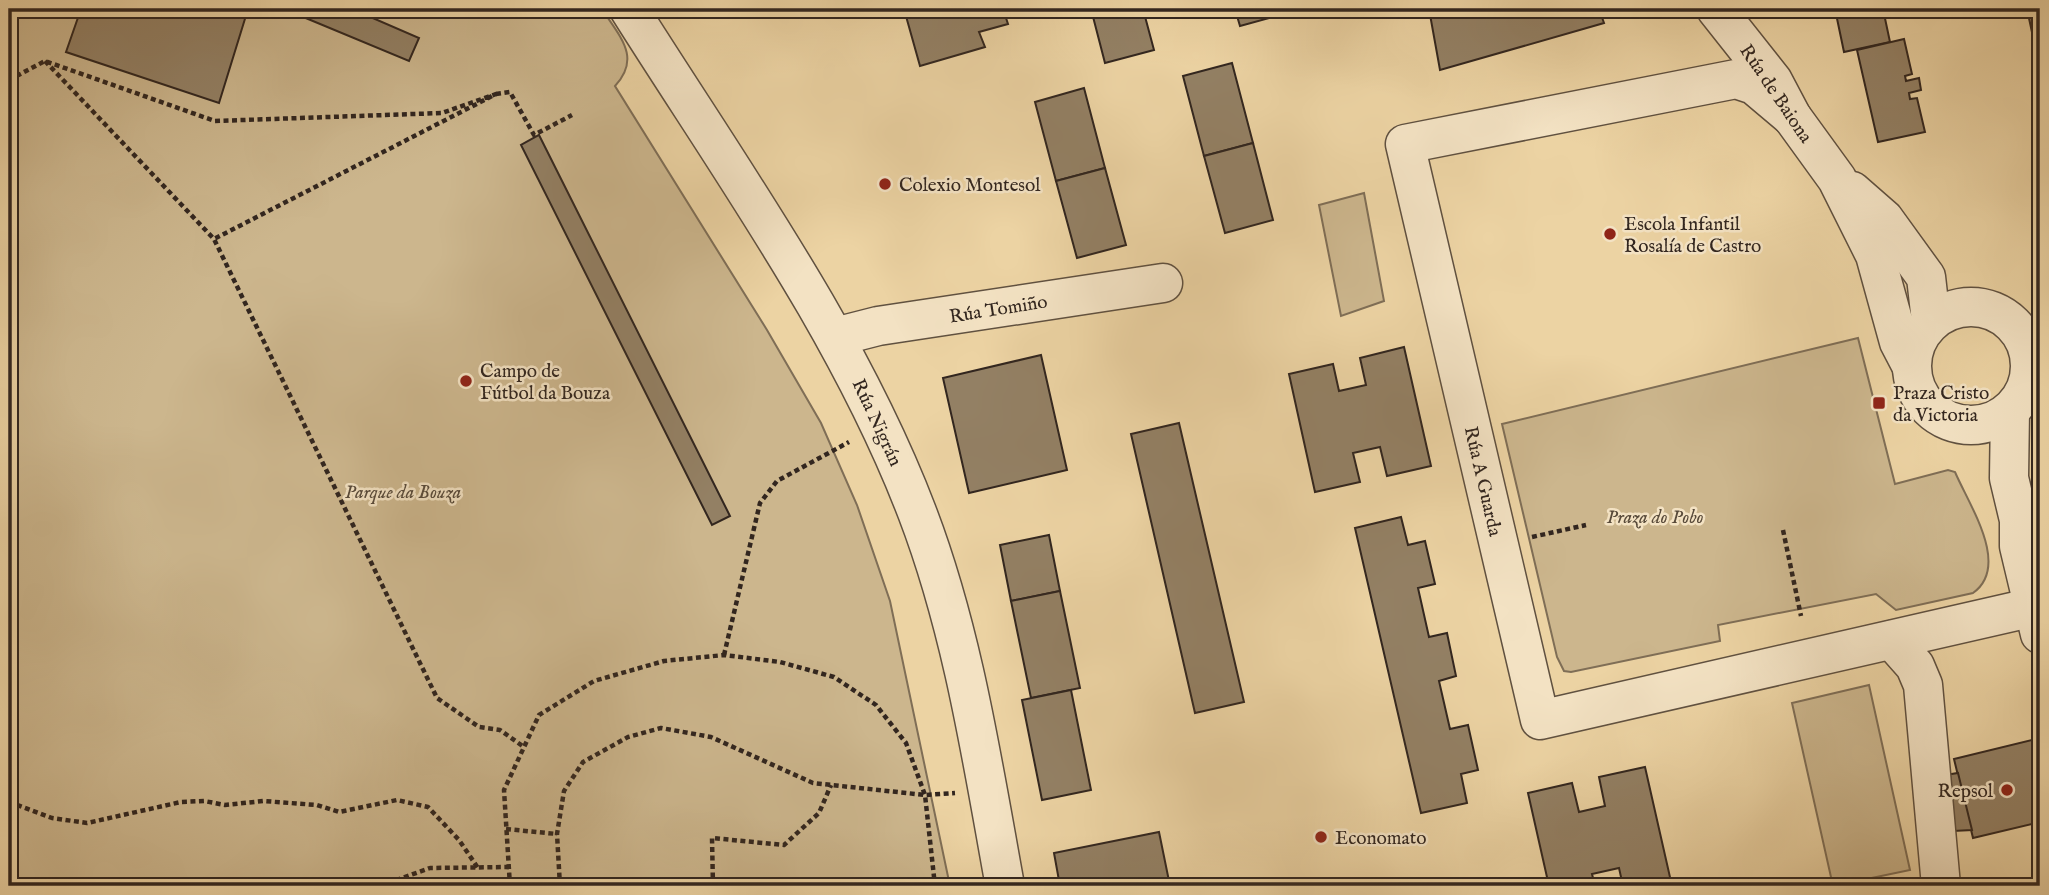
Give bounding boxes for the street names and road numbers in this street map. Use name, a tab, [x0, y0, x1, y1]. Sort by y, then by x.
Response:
street label: Rúa de Baiona	[1734, 40, 1818, 149]
street label: Rúa Tomiño	[948, 290, 1049, 330]
street label: Rúa Nigrán	[846, 375, 907, 470]
street label: Rúa A Guarda	[1458, 424, 1507, 540]

